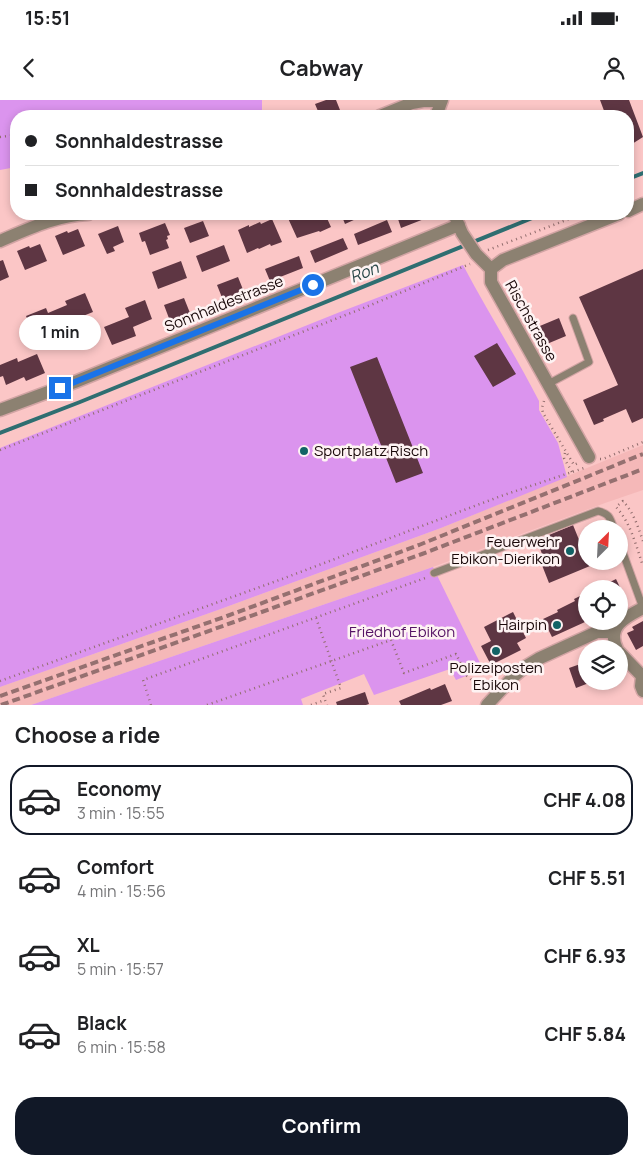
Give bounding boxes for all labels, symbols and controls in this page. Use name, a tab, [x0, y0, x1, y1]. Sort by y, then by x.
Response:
text: 15:51	[25, 5, 70, 31]
text: Cabway	[280, 53, 363, 83]
icon: back	[15, 54, 43, 82]
icon: person	[600, 54, 628, 82]
text: Sonnhaldestrasse	[55, 128, 223, 154]
text: Sonnhaldestrasse	[55, 177, 223, 203]
water label: Ron	[346, 256, 382, 288]
street label: Sonnhaldestrasse	[161, 270, 286, 337]
route start	[302, 274, 324, 296]
street label: Rischstrasse	[500, 276, 563, 365]
callout: 1 min	[19, 316, 101, 350]
text: 1 min	[40, 321, 80, 343]
route end	[49, 377, 71, 399]
place label: Sportplatz Risch	[314, 440, 428, 461]
marker: Sportplatz Risch	[298, 445, 310, 457]
north arrow	[578, 520, 628, 570]
map controls	[578, 520, 628, 690]
place label: Feuerwehr Ebikon-Dierikon	[451, 531, 561, 569]
marker: Feuerwehr Ebikon-Dierikon	[564, 545, 576, 557]
button: locate	[578, 580, 628, 630]
place label: Hairpin	[498, 614, 547, 635]
marker: Hairpin	[551, 619, 563, 631]
park label: Friedhof Ebikon	[349, 621, 455, 642]
button: layers	[578, 640, 628, 690]
marker: Polizeiposten Ebikon	[490, 645, 502, 657]
place label: Polizeiposten Ebikon	[449, 657, 543, 695]
text: Choose a ride	[15, 720, 160, 750]
text: Economy	[77, 776, 161, 802]
icon: car	[17, 778, 62, 823]
text: CHF 4.08	[543, 787, 626, 813]
text: 3 min · 15:55	[77, 802, 165, 824]
text: Comfort	[77, 854, 154, 880]
icon: car	[17, 856, 62, 901]
text: CHF 5.51	[548, 865, 626, 891]
text: 4 min · 15:56	[77, 880, 166, 902]
text: XL	[77, 932, 100, 958]
icon: car	[17, 934, 62, 979]
text: CHF 6.93	[544, 943, 626, 969]
text: 5 min · 15:57	[77, 958, 164, 980]
text: Black	[77, 1010, 126, 1036]
icon: car	[17, 1012, 62, 1057]
text: CHF 5.84	[544, 1021, 626, 1047]
text: 6 min · 15:58	[77, 1036, 166, 1058]
button: Confirm	[15, 1097, 628, 1155]

